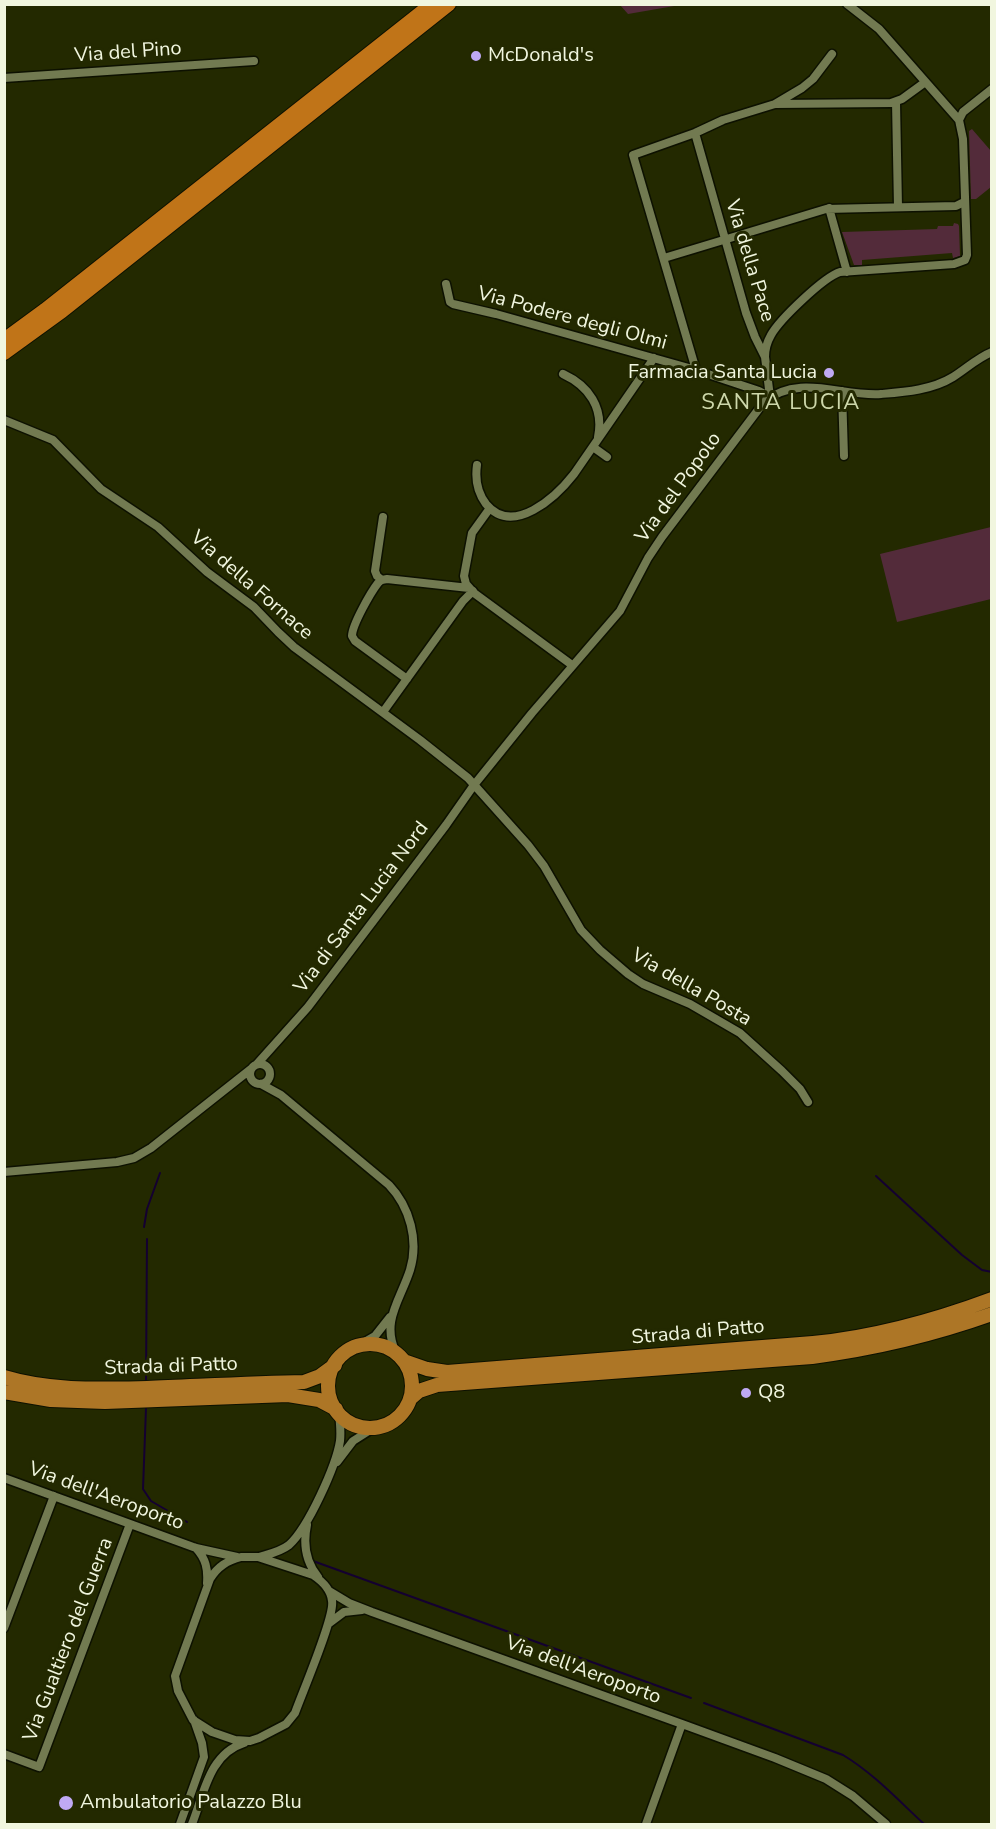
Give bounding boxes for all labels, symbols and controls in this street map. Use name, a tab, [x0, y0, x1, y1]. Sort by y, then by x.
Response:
street label: Via del Pino	[74, 37, 182, 69]
place label: McDonald's	[488, 44, 594, 68]
marker: McDonald's	[469, 49, 483, 63]
street label: Via della Pace	[719, 197, 779, 325]
street label: Via Podere degli Olmi	[475, 282, 669, 356]
place label: Farmacia Santa Lucia	[628, 361, 817, 385]
marker: Farmacia Santa Lucia	[822, 366, 836, 380]
district label: SANTA LUCIA	[701, 391, 861, 417]
street label: Via del Popolo	[631, 428, 727, 548]
street label: Via della Fornace	[185, 526, 317, 646]
street label: Via di Santa Lucia Nord	[290, 817, 434, 999]
street label: Via della Posta	[627, 944, 755, 1032]
street label: Strada di Patto	[631, 1315, 765, 1351]
street label: Strada di Patto	[104, 1353, 238, 1381]
place label: Q8	[758, 1381, 785, 1405]
marker: Q8	[739, 1386, 753, 1400]
street label: Via dell'Aeroporto	[25, 1458, 187, 1536]
street label: Via Gualtiero del Guerra	[19, 1535, 119, 1745]
street label: Via dell'Aeroporto	[502, 1632, 664, 1710]
place label: Ambulatorio Palazzo Blu	[80, 1791, 302, 1815]
marker: Ambulatorio Palazzo Blu	[57, 1794, 75, 1812]

